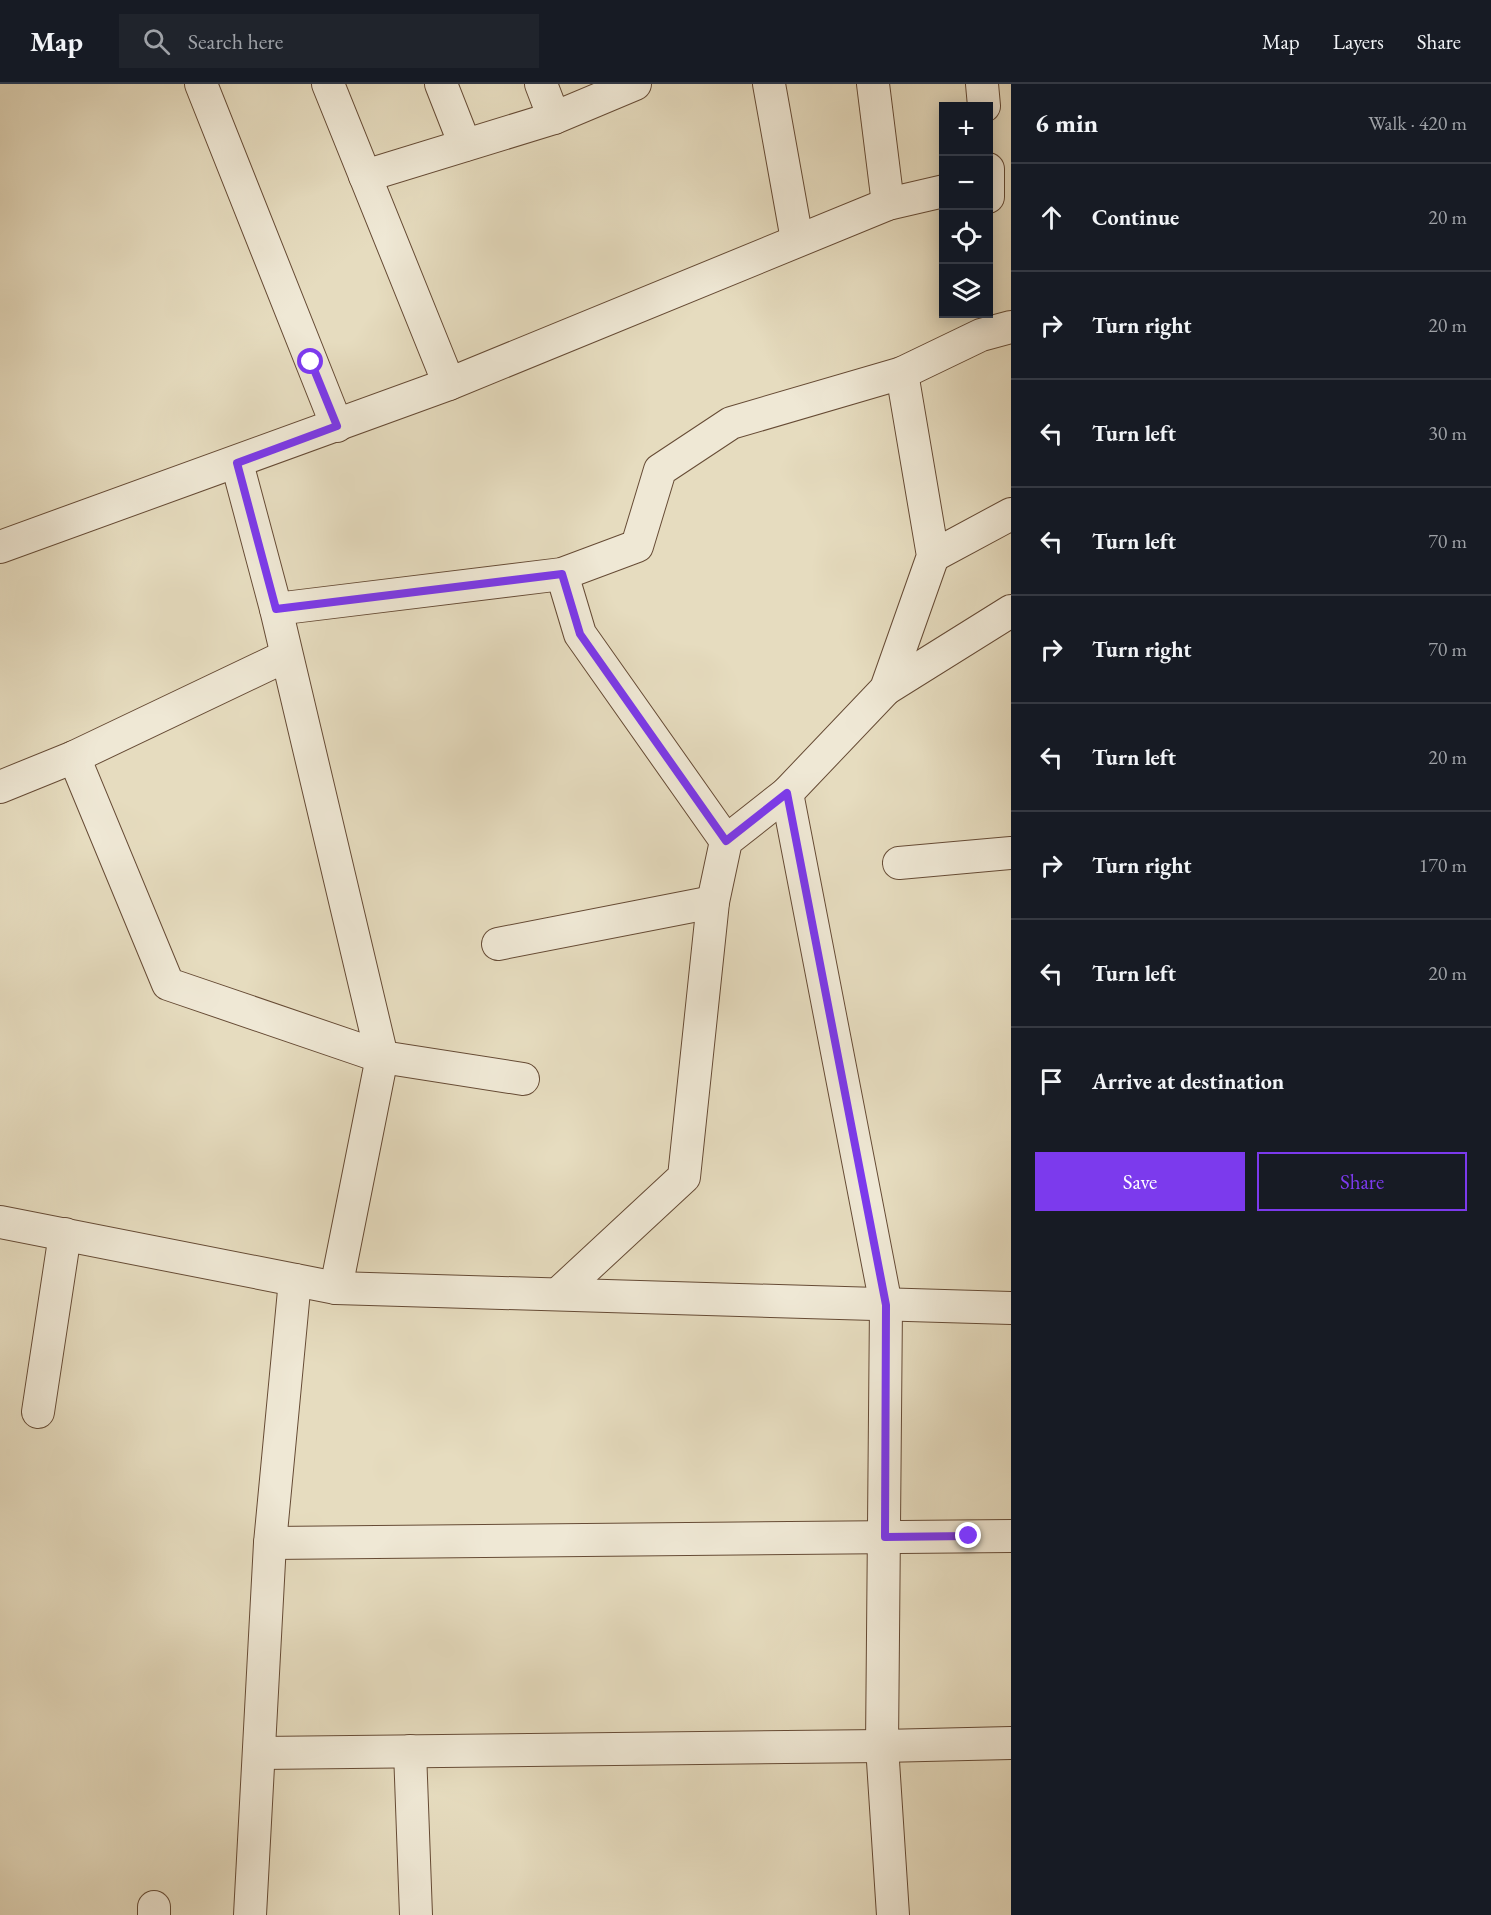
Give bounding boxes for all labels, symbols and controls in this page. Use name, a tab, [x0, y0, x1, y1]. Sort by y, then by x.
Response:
search box	[119, 14, 539, 68]
text: Map	[30, 23, 83, 59]
icon: search	[140, 25, 173, 58]
text: Search here	[188, 27, 283, 56]
text: Map	[1262, 28, 1300, 55]
text: Layers	[1333, 28, 1384, 55]
text: Share	[1417, 28, 1461, 55]
map controls	[939, 102, 993, 318]
button: +	[939, 102, 993, 156]
text: 6 min	[1035, 106, 1098, 140]
text: Walk · 420 m	[1368, 110, 1467, 136]
button: −	[939, 156, 993, 210]
icon: ahead	[1035, 201, 1068, 234]
text: Continue	[1092, 203, 1179, 232]
text: 20 m	[1428, 204, 1467, 230]
button: locate	[939, 210, 993, 264]
button: layers	[939, 264, 993, 318]
icon: right	[1035, 309, 1068, 342]
text: Turn right	[1092, 311, 1191, 340]
text: 20 m	[1428, 312, 1467, 338]
route start	[297, 348, 323, 374]
icon: left	[1035, 417, 1068, 450]
text: Turn left	[1092, 419, 1176, 448]
text: 30 m	[1428, 420, 1467, 446]
icon: left	[1035, 525, 1068, 558]
text: Turn left	[1092, 527, 1176, 556]
text: 70 m	[1428, 528, 1467, 554]
icon: right	[1035, 633, 1068, 666]
text: Turn right	[1092, 635, 1191, 664]
text: 70 m	[1428, 636, 1467, 662]
icon: left	[1035, 741, 1068, 774]
text: Turn left	[1092, 743, 1176, 772]
text: 20 m	[1428, 744, 1467, 770]
icon: right	[1035, 849, 1068, 882]
text: Turn right	[1092, 851, 1191, 880]
text: 170 m	[1419, 852, 1467, 878]
icon: left	[1035, 957, 1068, 990]
text: Turn left	[1092, 959, 1176, 988]
text: 20 m	[1428, 960, 1467, 986]
icon: arrive	[1035, 1065, 1068, 1098]
text: Arrive at destination	[1092, 1067, 1284, 1096]
button: Save	[1035, 1152, 1245, 1211]
button: Share	[1257, 1152, 1467, 1211]
route end	[955, 1522, 981, 1548]

